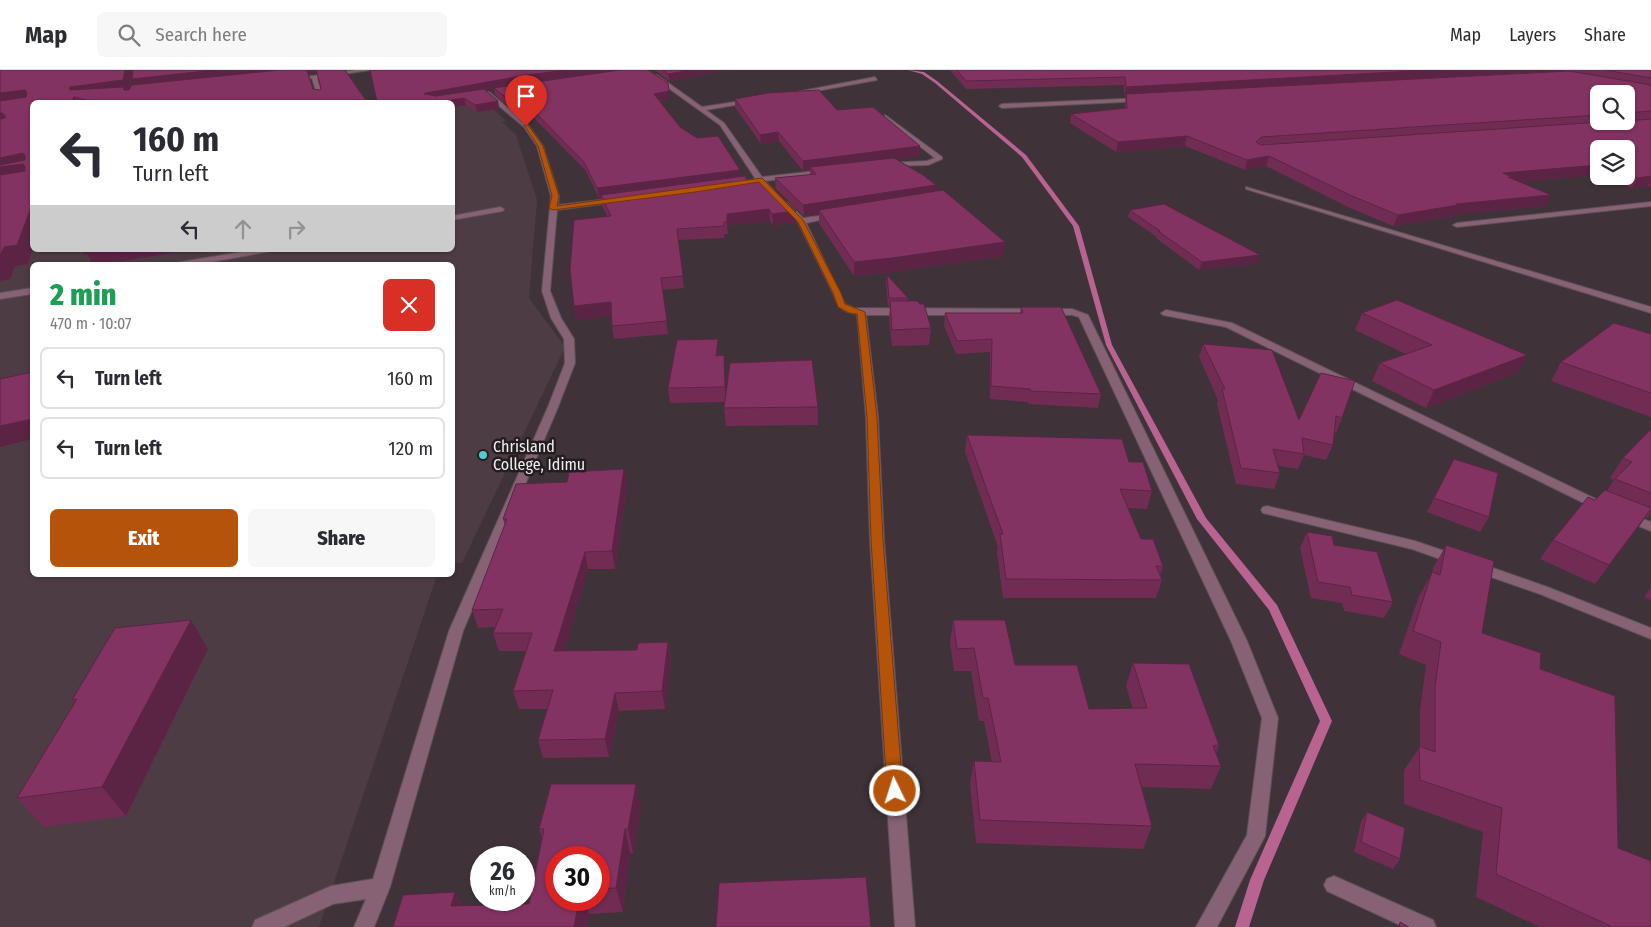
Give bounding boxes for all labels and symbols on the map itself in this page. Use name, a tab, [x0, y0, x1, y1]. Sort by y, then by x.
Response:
pin	[505, 75, 547, 126]
place label: Chrisland College, Idimu	[493, 437, 585, 474]
marker: Chrisland College, Idimu	[477, 449, 489, 461]
position arrow	[868, 764, 920, 816]
speed limit sign: 30	[545, 846, 610, 911]

